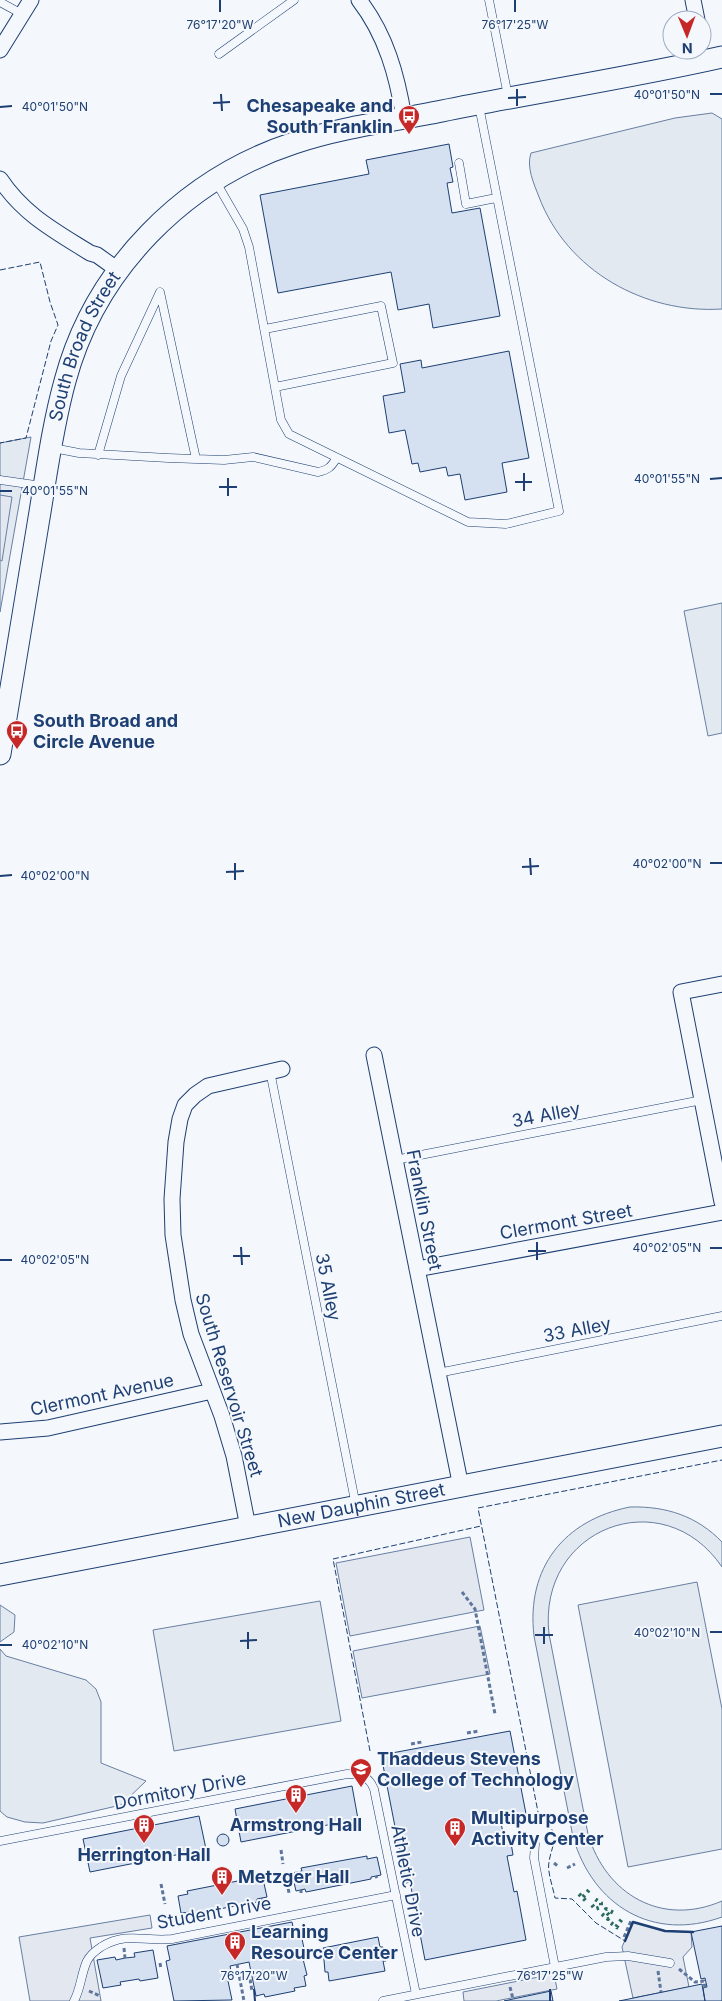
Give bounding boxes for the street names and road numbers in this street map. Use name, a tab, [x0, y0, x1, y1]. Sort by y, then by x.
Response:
street label: South Broad Street	[45, 267, 124, 423]
street label: 34 Alley	[510, 1098, 582, 1131]
street label: Franklin Street	[402, 1148, 447, 1272]
street label: Clermont Street	[498, 1200, 634, 1243]
street label: 35 Alley	[312, 1251, 345, 1323]
street label: South Reservoir Street	[192, 1290, 267, 1479]
street label: 33 Alley	[541, 1313, 613, 1346]
street label: Clermont Avenue	[28, 1369, 176, 1420]
street label: New Dauphin Street	[276, 1479, 447, 1531]
street label: Dormitory Drive	[112, 1767, 248, 1814]
street label: Athletic Drive	[387, 1823, 430, 1939]
street label: Student Drive	[155, 1892, 273, 1933]

